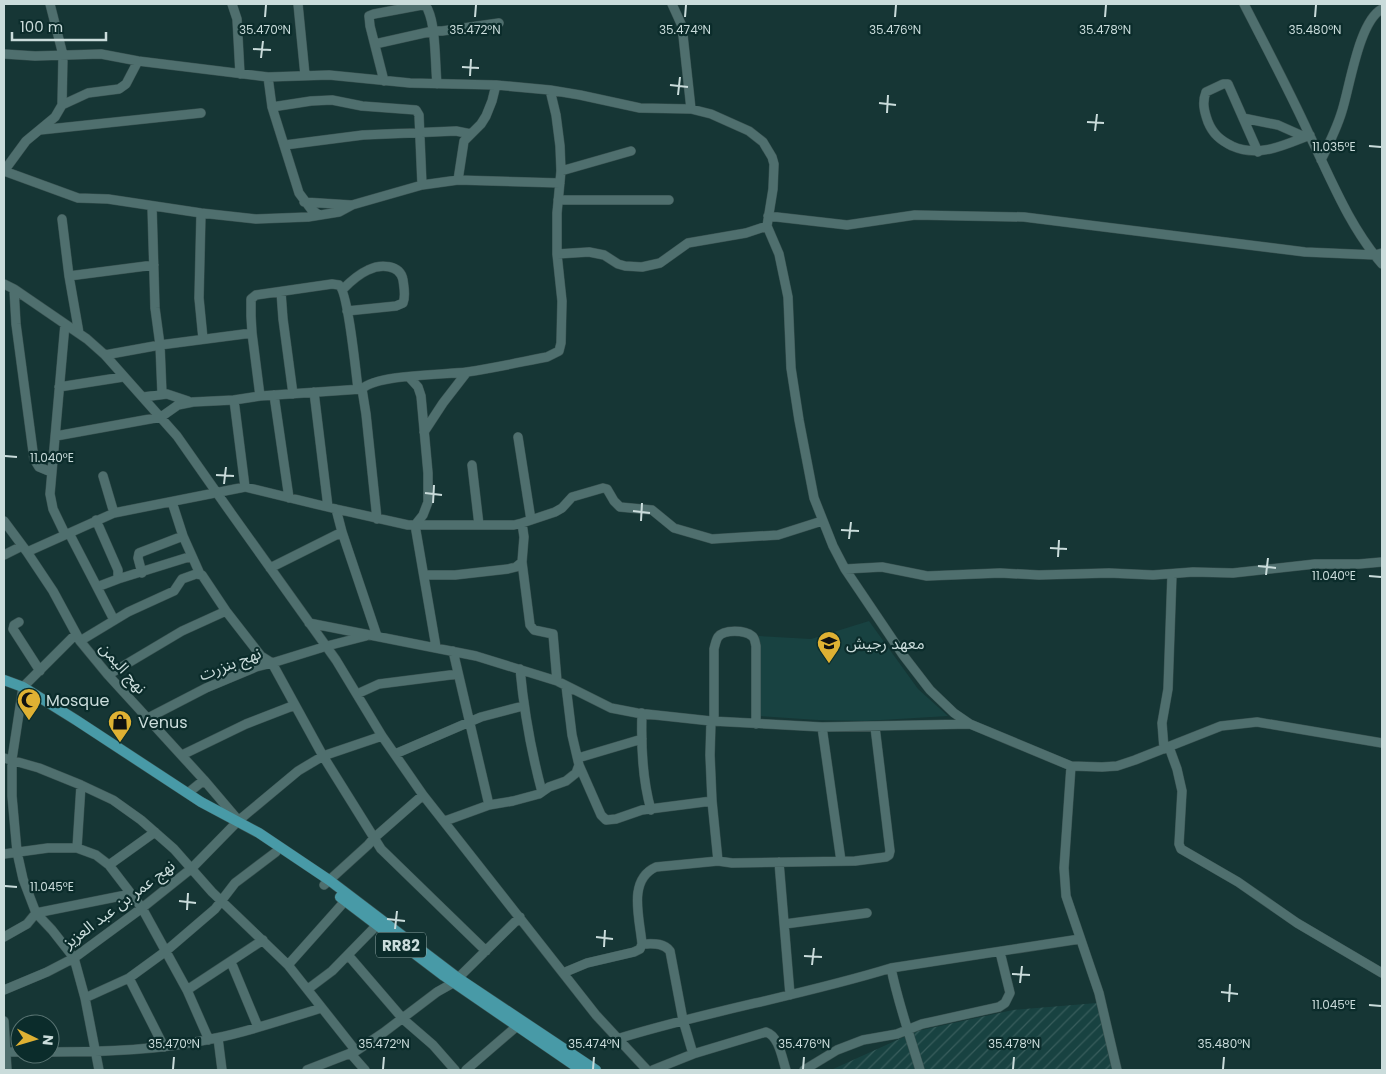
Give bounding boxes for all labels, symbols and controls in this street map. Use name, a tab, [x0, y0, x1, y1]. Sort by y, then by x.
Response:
scale bar	[12, 10, 106, 42]
text: 100 m	[20, 16, 63, 37]
text: 35.470°N	[239, 21, 291, 38]
text: 35.472°N	[449, 21, 501, 38]
text: 35.474°N	[659, 21, 711, 38]
text: 35.476°N	[869, 21, 921, 38]
text: 35.478°N	[1079, 21, 1131, 38]
text: 35.480°N	[1288, 21, 1342, 38]
text: 11.035°E	[1312, 138, 1356, 155]
text: 11.040°E	[30, 449, 74, 466]
text: 11.040°E	[1312, 567, 1356, 584]
school or university icon: معهد رجيش	[816, 630, 842, 664]
place label: معهد رجيش	[846, 632, 925, 655]
street label: نهج اليمن	[93, 637, 152, 700]
street label: نهج بنزرت	[196, 642, 265, 687]
mosque icon: Mosque	[16, 687, 42, 721]
place label: Mosque	[46, 689, 109, 712]
shop icon: Venus	[107, 709, 133, 743]
place label: Venus	[138, 711, 188, 734]
street label: نهج عمر بن عبد العزيز	[57, 854, 180, 955]
text: 11.045°E	[30, 878, 74, 895]
road number: RR82	[376, 932, 426, 958]
text: 11.045°E	[1312, 996, 1356, 1013]
north arrow	[10, 1014, 60, 1064]
text: N	[38, 1034, 58, 1046]
text: 35.470°N	[148, 1035, 200, 1052]
text: 35.472°N	[358, 1035, 410, 1052]
text: 35.474°N	[568, 1035, 620, 1052]
text: 35.476°N	[778, 1035, 830, 1052]
text: 35.478°N	[988, 1035, 1040, 1052]
text: 35.480°N	[1197, 1035, 1251, 1052]

